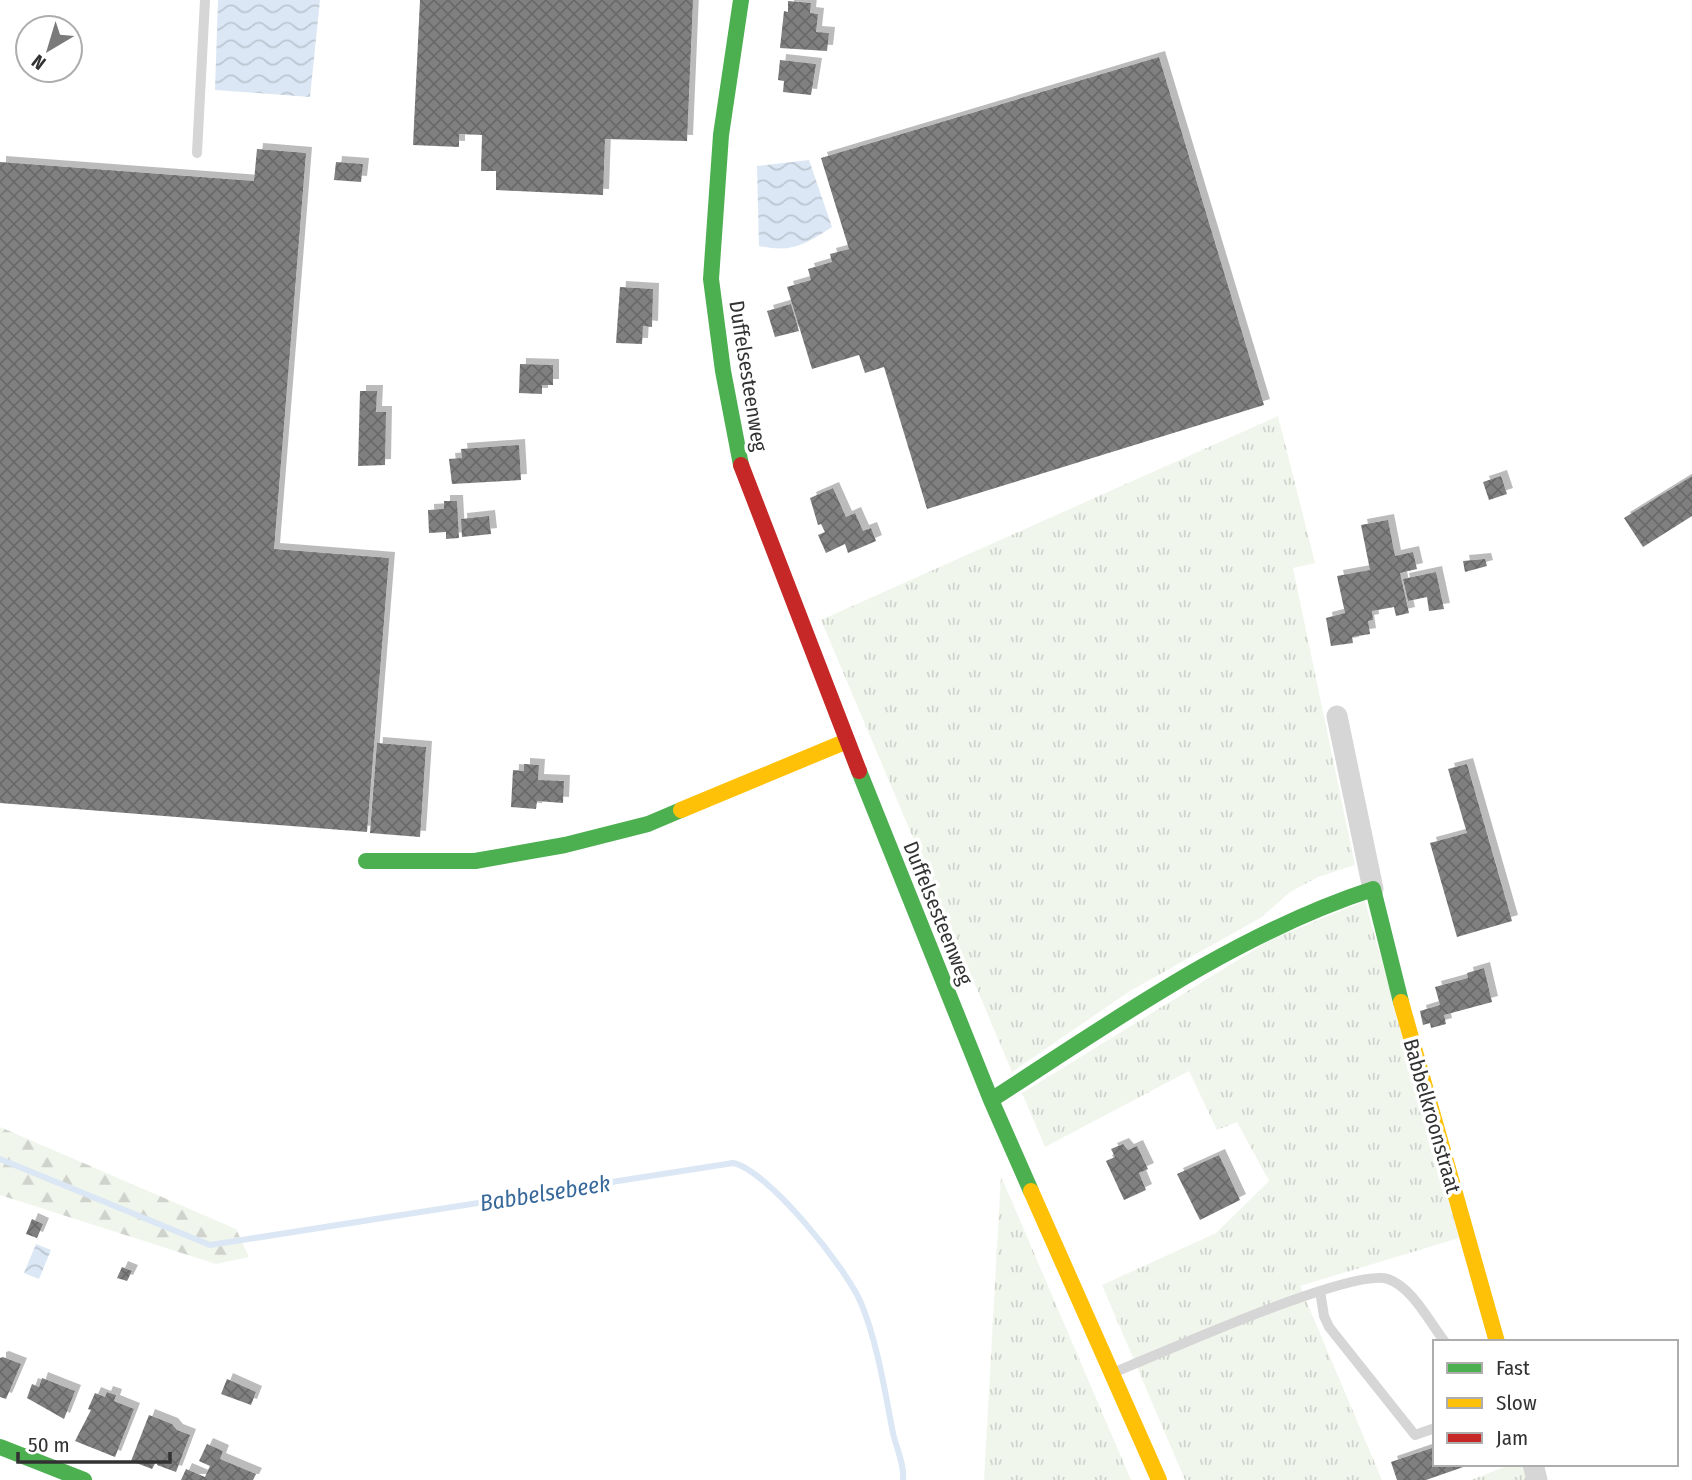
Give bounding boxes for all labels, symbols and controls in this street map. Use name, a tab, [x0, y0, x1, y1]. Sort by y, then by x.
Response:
north arrow	[14, 14, 84, 84]
text: N	[27, 49, 50, 75]
street label: Duffelsesteenweg	[723, 299, 773, 453]
street label: Duffelsesteenweg	[897, 837, 979, 989]
street label: Babbelkroonstraat	[1398, 1036, 1467, 1196]
water label: Babbelsebeek	[478, 1169, 612, 1217]
legend	[1433, 1340, 1678, 1466]
text: Fast	[1496, 1355, 1530, 1381]
text: Slow	[1496, 1390, 1537, 1416]
scale bar	[18, 1420, 170, 1464]
text: Jam	[1496, 1425, 1528, 1451]
text: 50 m	[28, 1432, 70, 1458]

